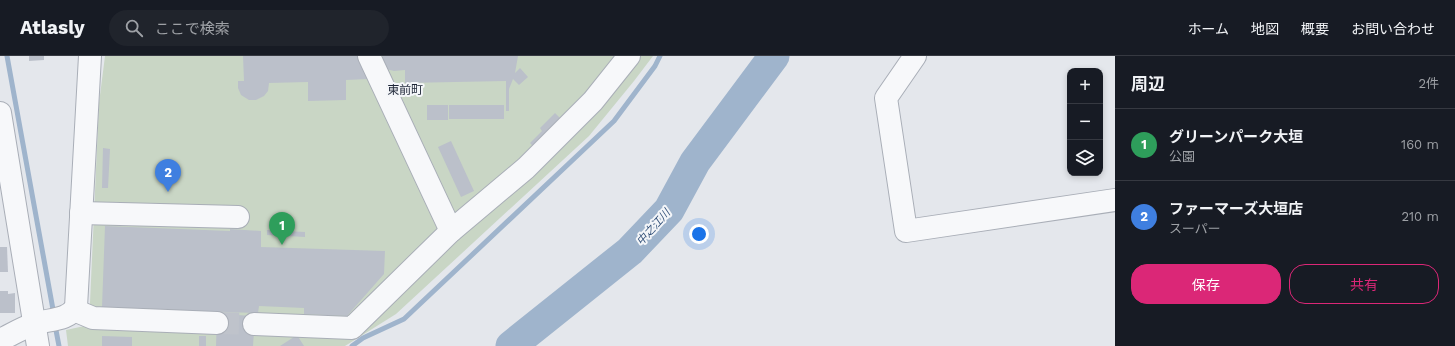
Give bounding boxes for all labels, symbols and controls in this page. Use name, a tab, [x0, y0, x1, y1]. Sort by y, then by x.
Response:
search box	[109, 10, 389, 46]
text: Atlasly	[20, 16, 85, 39]
icon: search	[123, 17, 145, 39]
text: ここで検索	[155, 20, 230, 38]
text: ホーム	[1187, 21, 1229, 37]
text: 地図	[1251, 21, 1279, 37]
text: 概要	[1301, 21, 1329, 37]
text: お問い合わせ	[1351, 21, 1435, 37]
map controls	[1067, 68, 1103, 176]
button: +	[1067, 68, 1103, 104]
text: 周辺	[1131, 74, 1165, 94]
text: 2件	[1418, 76, 1439, 91]
district label: 東前町	[387, 83, 423, 97]
button: −	[1067, 104, 1103, 140]
text: グリーンパーク大垣	[1169, 128, 1303, 146]
text: 1	[1141, 137, 1147, 152]
text: 160 m	[1401, 137, 1439, 152]
button: layers	[1067, 140, 1103, 176]
text: 公園	[1169, 149, 1195, 164]
pin: 2	[155, 159, 181, 192]
text: ファーマーズ大垣店	[1169, 200, 1303, 218]
water label: 中之江川	[634, 206, 674, 248]
text: 2	[1140, 209, 1148, 224]
text: 210 m	[1401, 209, 1439, 224]
pin: 1	[269, 212, 295, 245]
text: スーパー	[1169, 221, 1221, 236]
your location	[689, 224, 709, 244]
button: 保存	[1131, 264, 1281, 304]
button: 共有	[1289, 264, 1439, 304]

